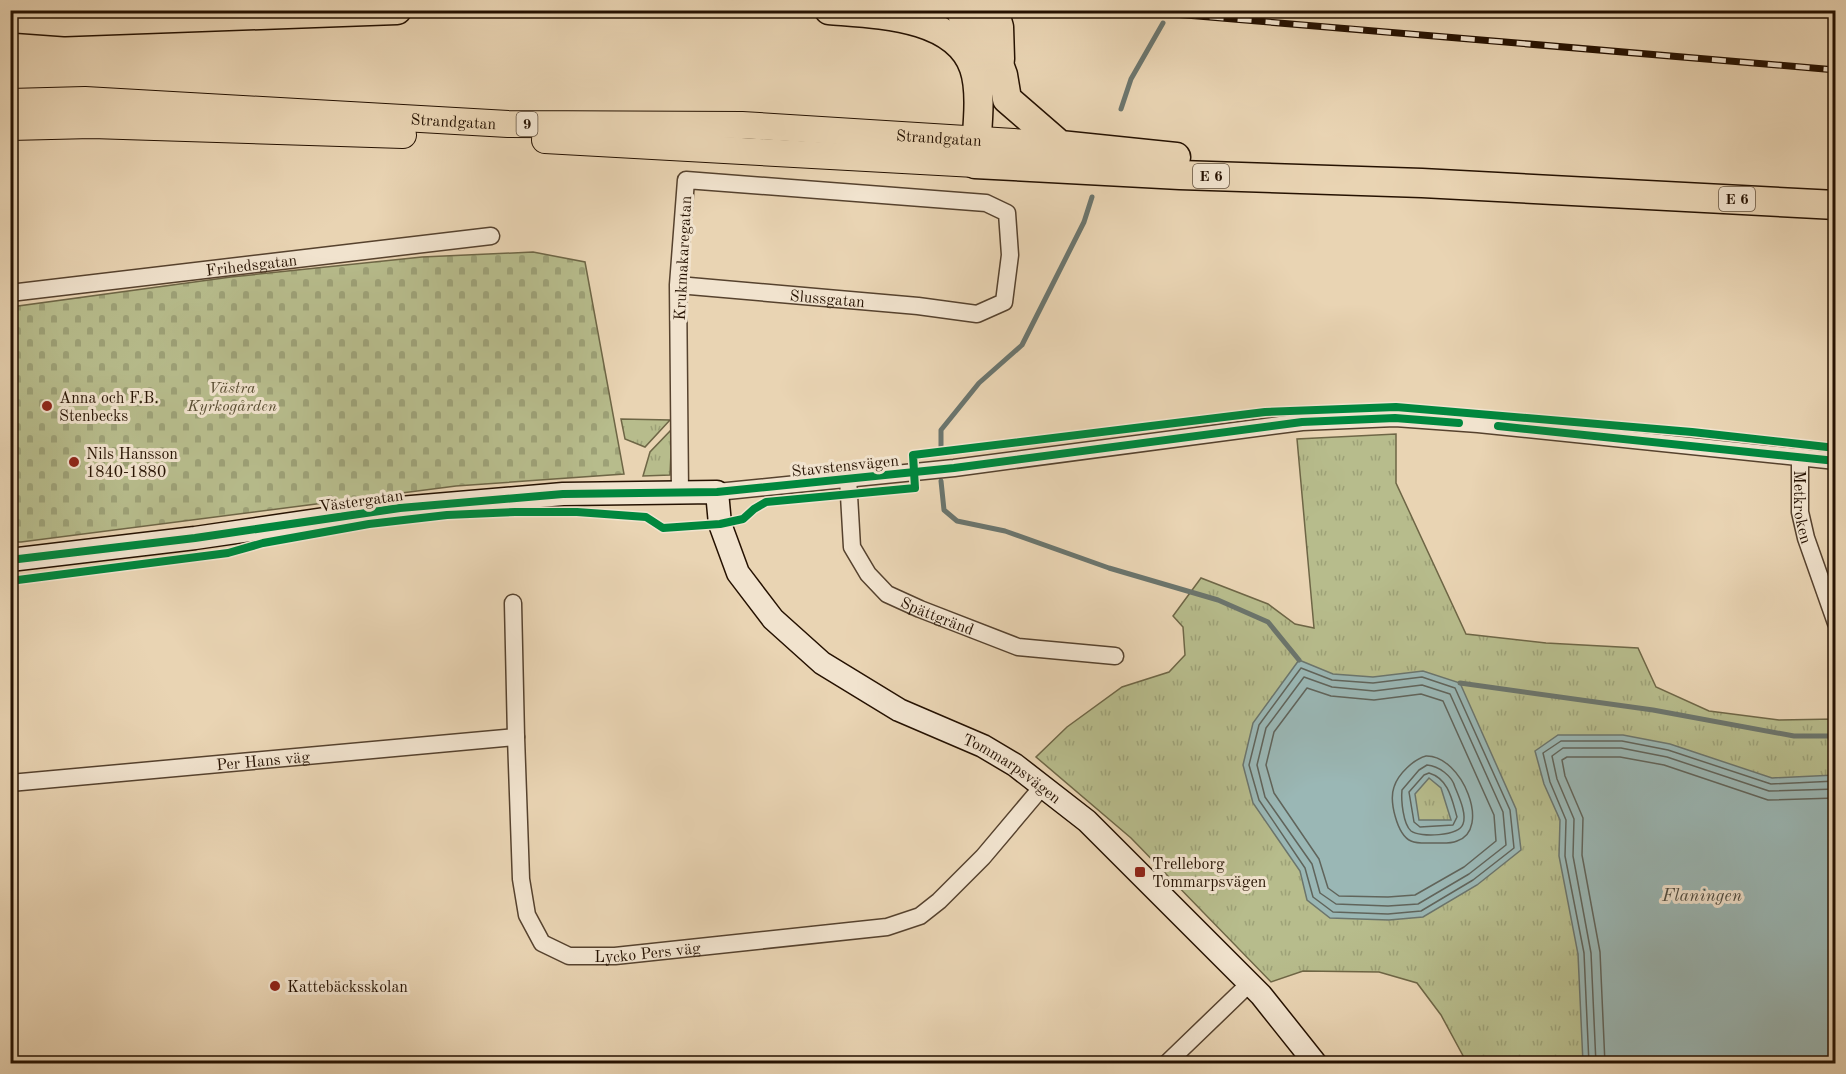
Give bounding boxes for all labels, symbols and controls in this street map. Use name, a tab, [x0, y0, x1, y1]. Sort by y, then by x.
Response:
street label: Strandgatan	[410, 112, 497, 133]
road number: 9	[516, 112, 538, 136]
street label: Strandgatan	[896, 129, 982, 150]
road number: E 6	[1193, 164, 1229, 188]
road number: E 6	[1719, 187, 1755, 211]
street label: Krukmakaregatan	[673, 195, 695, 321]
street label: Frihedsgatan	[205, 253, 298, 280]
street label: Slussgatan	[789, 289, 866, 311]
park label: Västra Kyrkogården	[186, 381, 277, 415]
place label: Anna och F.B. Stenbecks	[59, 391, 159, 425]
marker: Anna och F.B. Stenbecks	[40, 399, 54, 413]
place label: Nils Hansson 1840-1880	[86, 447, 178, 481]
street label: Stavstensvägen	[791, 453, 900, 481]
marker: Nils Hansson 1840-1880	[67, 455, 81, 469]
street label: Metkroken	[1790, 470, 1813, 546]
street label: Västergatan	[318, 488, 405, 516]
street label: Spättgränd	[898, 595, 976, 639]
street label: Tommarpsvägen	[960, 732, 1063, 808]
street label: Per Hans väg	[216, 750, 311, 774]
place label: Trelleborg Tommarpsvägen	[1152, 857, 1267, 891]
marker: Trelleborg Tommarpsvägen	[1133, 865, 1147, 879]
water label: Flaningen	[1661, 887, 1742, 905]
street label: Lycko Pers väg	[594, 941, 702, 966]
marker: Kattebäcksskolan	[268, 979, 282, 993]
place label: Kattebäcksskolan	[287, 980, 408, 996]

